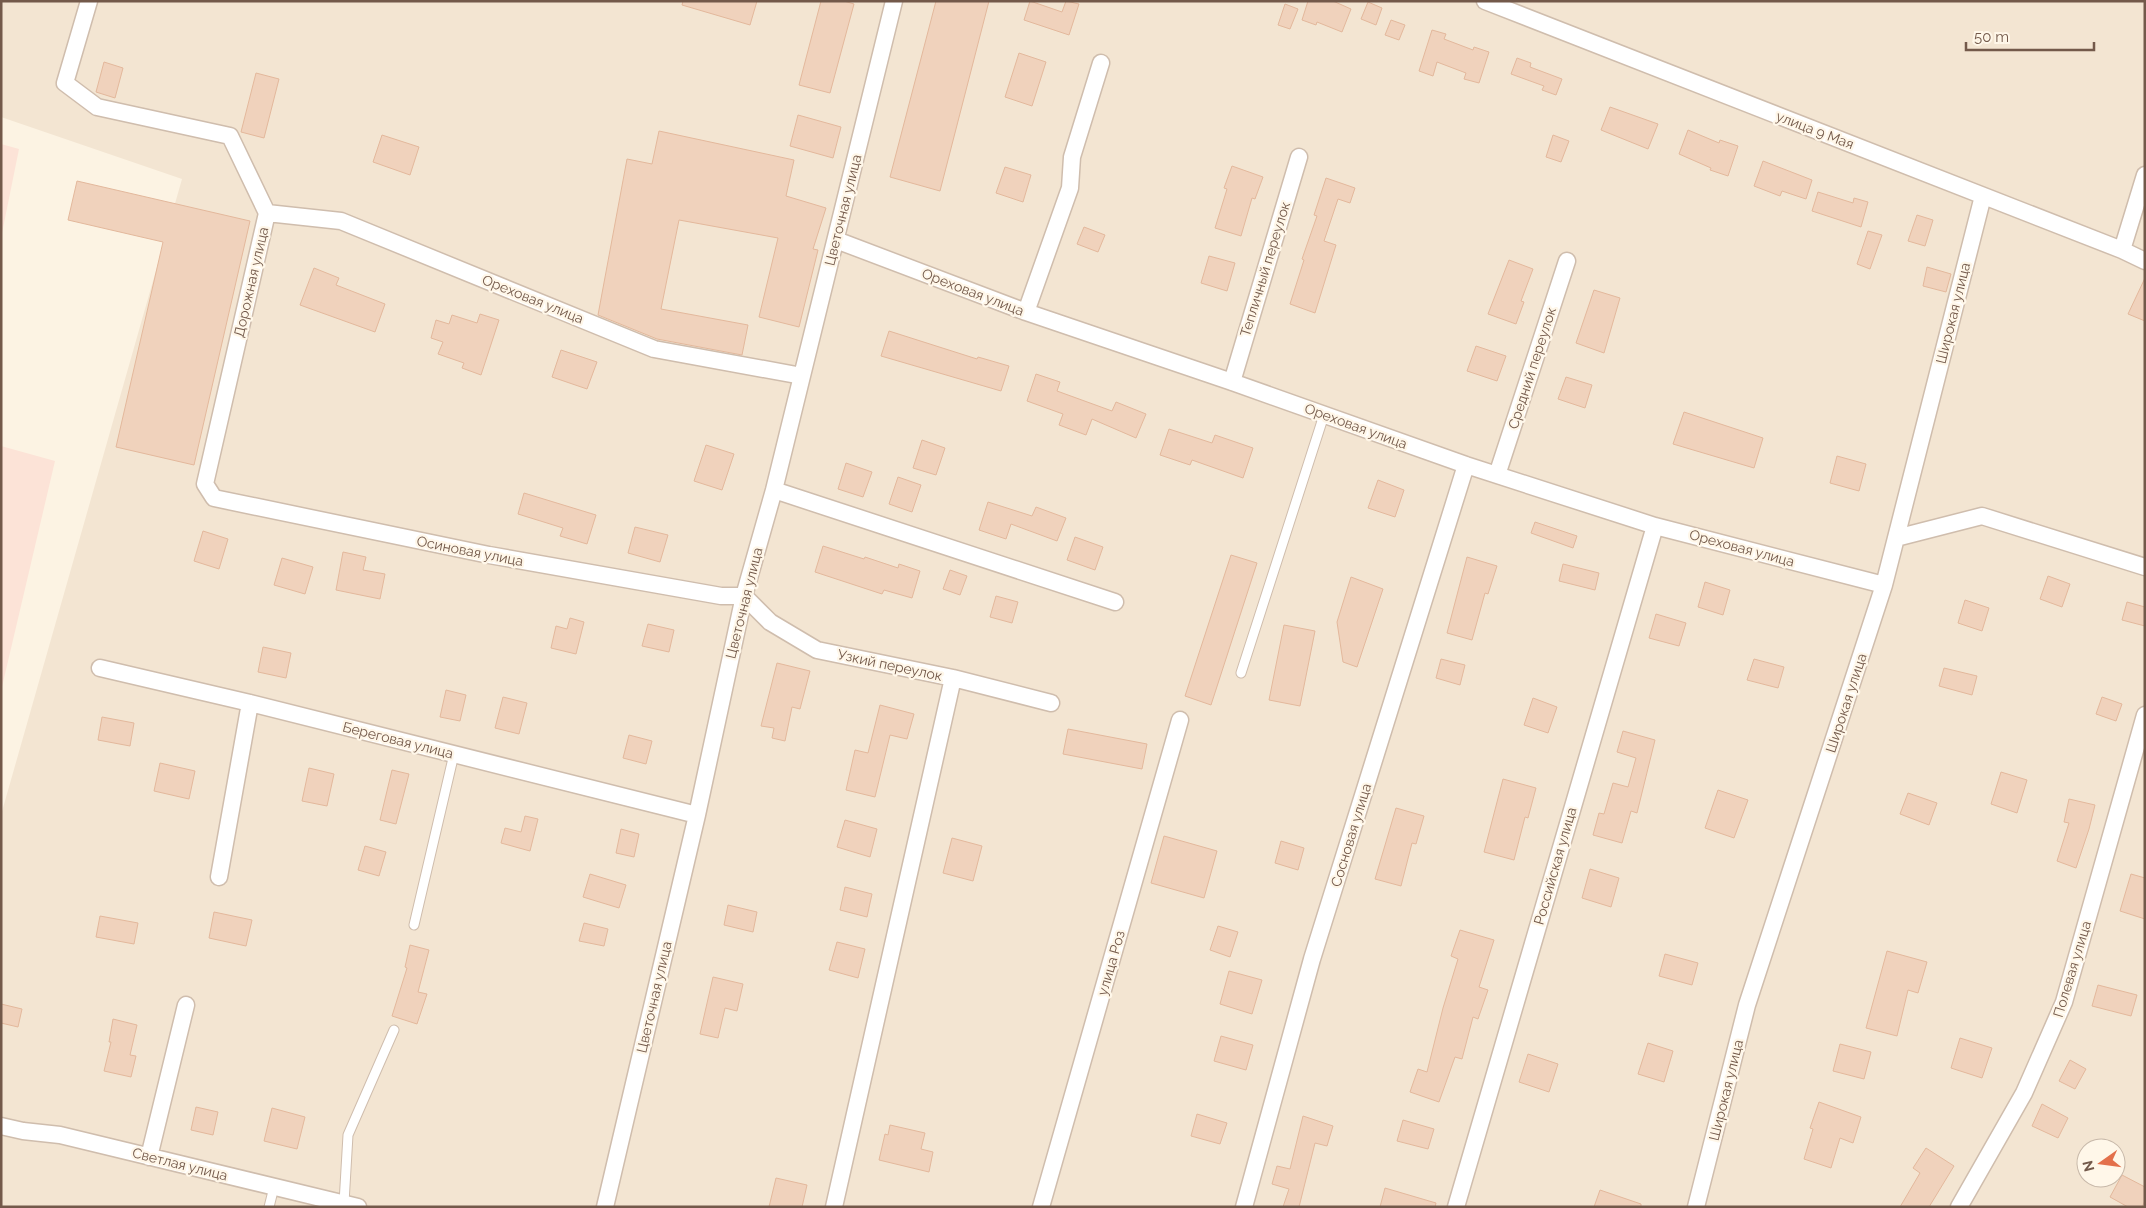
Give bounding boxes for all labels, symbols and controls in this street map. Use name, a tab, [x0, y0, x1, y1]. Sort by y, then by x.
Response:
scale bar	[1966, 20, 2094, 52]
text: 50 m	[1974, 28, 2009, 46]
street label: улица 9 Мая	[1774, 108, 1856, 152]
street label: Цветочная улица	[821, 153, 865, 267]
street label: Тепличный переулок	[1237, 200, 1293, 338]
street label: Дорожная улица	[231, 225, 271, 339]
street label: Широкая улица	[1933, 261, 1973, 365]
street label: Ореховая улица	[920, 265, 1026, 319]
street label: Ореховая улица	[480, 271, 586, 327]
street label: Средний переулок	[1505, 305, 1559, 431]
street label: Ореховая улица	[1303, 400, 1409, 452]
street label: Ореховая улица	[1688, 526, 1796, 570]
street label: Осиновая улица	[415, 533, 525, 569]
street label: Цветочная улица	[722, 546, 766, 660]
street label: Узкий переулок	[836, 646, 944, 684]
street label: Широкая улица	[1822, 651, 1870, 755]
street label: Береговая улица	[341, 719, 455, 761]
street label: Сосновая улица	[1328, 781, 1374, 889]
street label: Российская улица	[1531, 805, 1579, 927]
street label: Полевая улица	[2050, 919, 2094, 1019]
street label: улица Роз	[1094, 929, 1128, 997]
street label: Цветочная улица	[633, 940, 675, 1054]
street label: Широкая улица	[1706, 1038, 1746, 1142]
north arrow	[2076, 1138, 2126, 1188]
street label: Светлая улица	[131, 1144, 229, 1184]
text: N	[2079, 1159, 2097, 1173]

